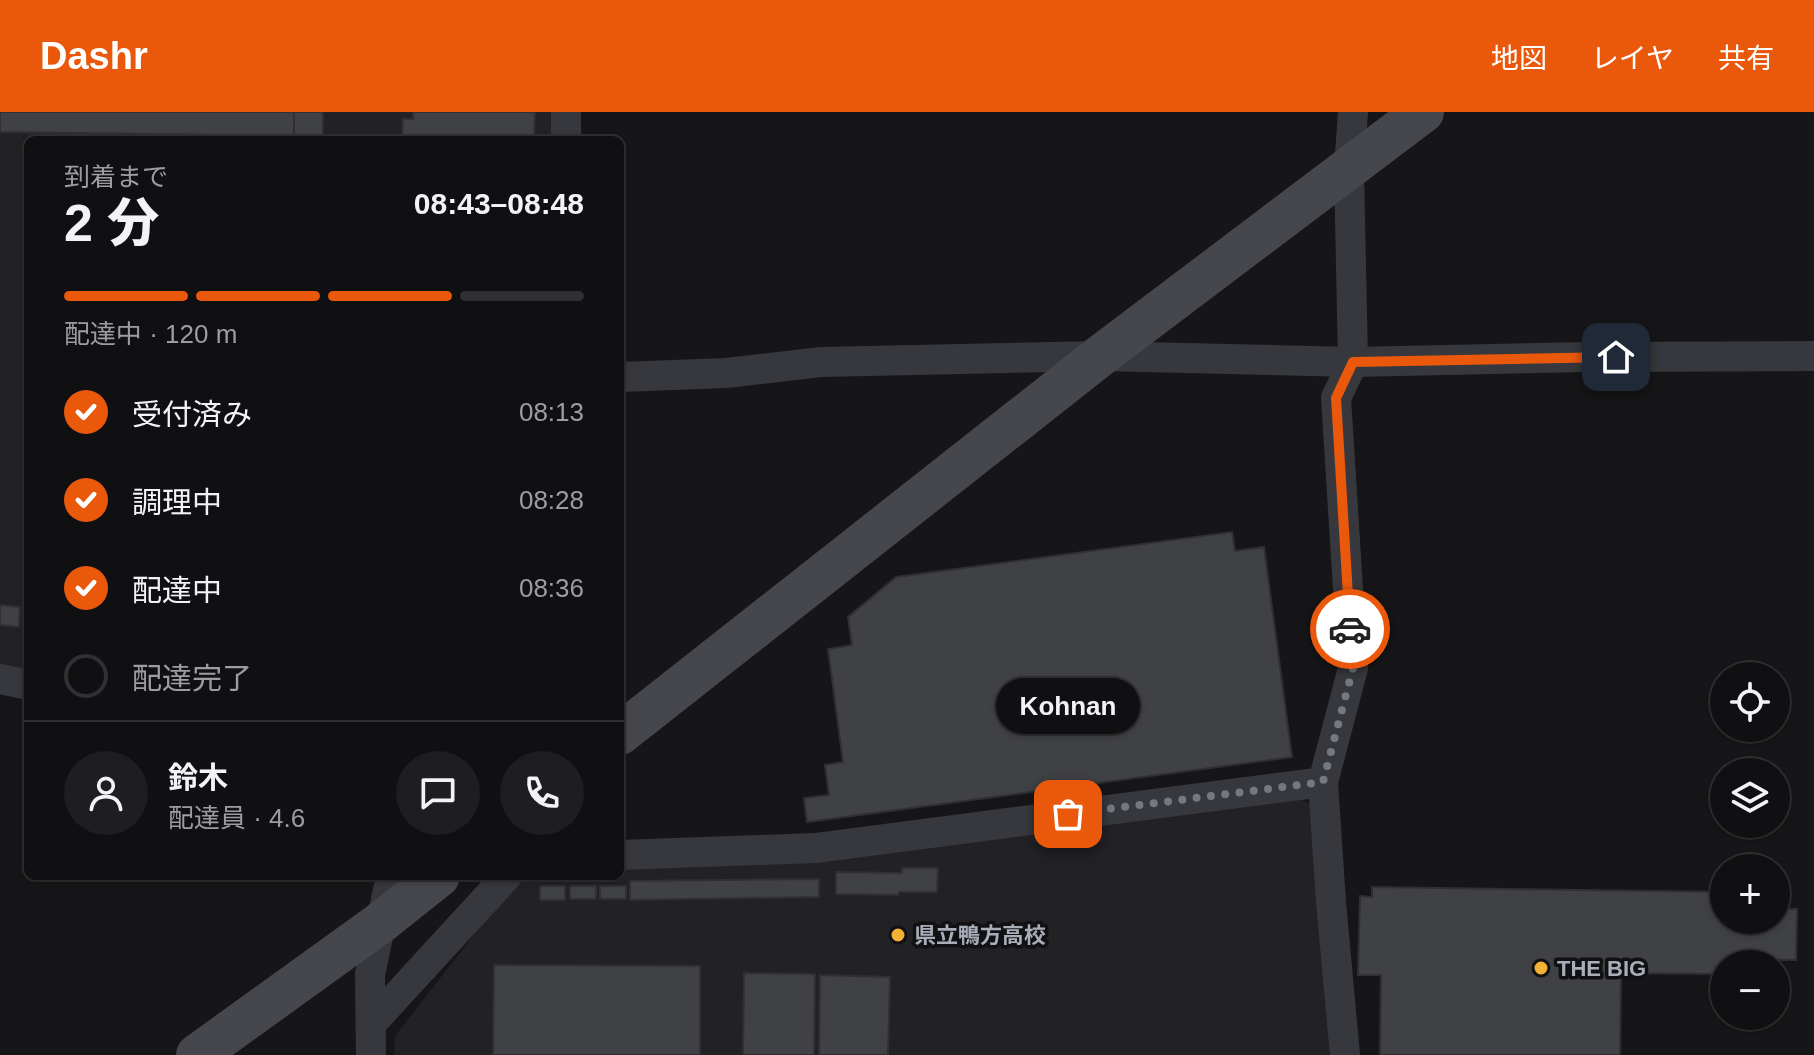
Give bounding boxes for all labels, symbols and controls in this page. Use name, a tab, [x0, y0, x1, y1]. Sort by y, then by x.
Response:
text: Dashr	[40, 35, 148, 77]
text: 地図	[1491, 43, 1547, 74]
text: レイヤ	[1591, 43, 1674, 74]
text: 共有	[1718, 43, 1774, 74]
text: 到着まで	[64, 162, 168, 192]
text: 08:43–08:48	[414, 187, 584, 220]
text: 2 分	[64, 194, 159, 252]
text: 配達中 · 120 m	[64, 319, 237, 349]
pin	[1582, 323, 1650, 391]
icon: home	[1594, 335, 1638, 379]
icon: check	[64, 390, 108, 434]
text: 08:13	[519, 397, 584, 427]
text: 受付済み	[132, 398, 252, 431]
icon: check	[64, 478, 108, 522]
text: 08:28	[519, 485, 584, 515]
text: 調理中	[132, 486, 222, 519]
icon: check	[64, 566, 108, 610]
text: 08:36	[519, 573, 584, 603]
text: 配達中	[132, 574, 222, 607]
courier	[1310, 589, 1390, 669]
icon: car	[1328, 607, 1372, 651]
text: 配達完了	[132, 662, 252, 695]
map controls	[1710, 662, 1790, 1030]
button: locate	[1710, 662, 1790, 742]
callout: Kohnan	[996, 678, 1140, 734]
text: Kohnan	[1020, 691, 1116, 721]
button: person	[64, 751, 148, 835]
button: chat	[396, 751, 480, 835]
button: phone	[500, 751, 584, 835]
button: layers	[1710, 758, 1790, 838]
text: 鈴木	[168, 761, 228, 794]
pin	[1034, 780, 1102, 848]
icon: bag	[1046, 792, 1090, 836]
text: 配達員 · 4.6	[168, 803, 305, 833]
button: +	[1710, 854, 1790, 934]
place label: 県立鴨方高校	[914, 923, 1046, 948]
marker: 県立鴨方高校	[889, 926, 907, 944]
button: −	[1710, 950, 1790, 1030]
place label: THE BIG	[1557, 956, 1646, 981]
marker: THE BIG	[1532, 959, 1550, 977]

